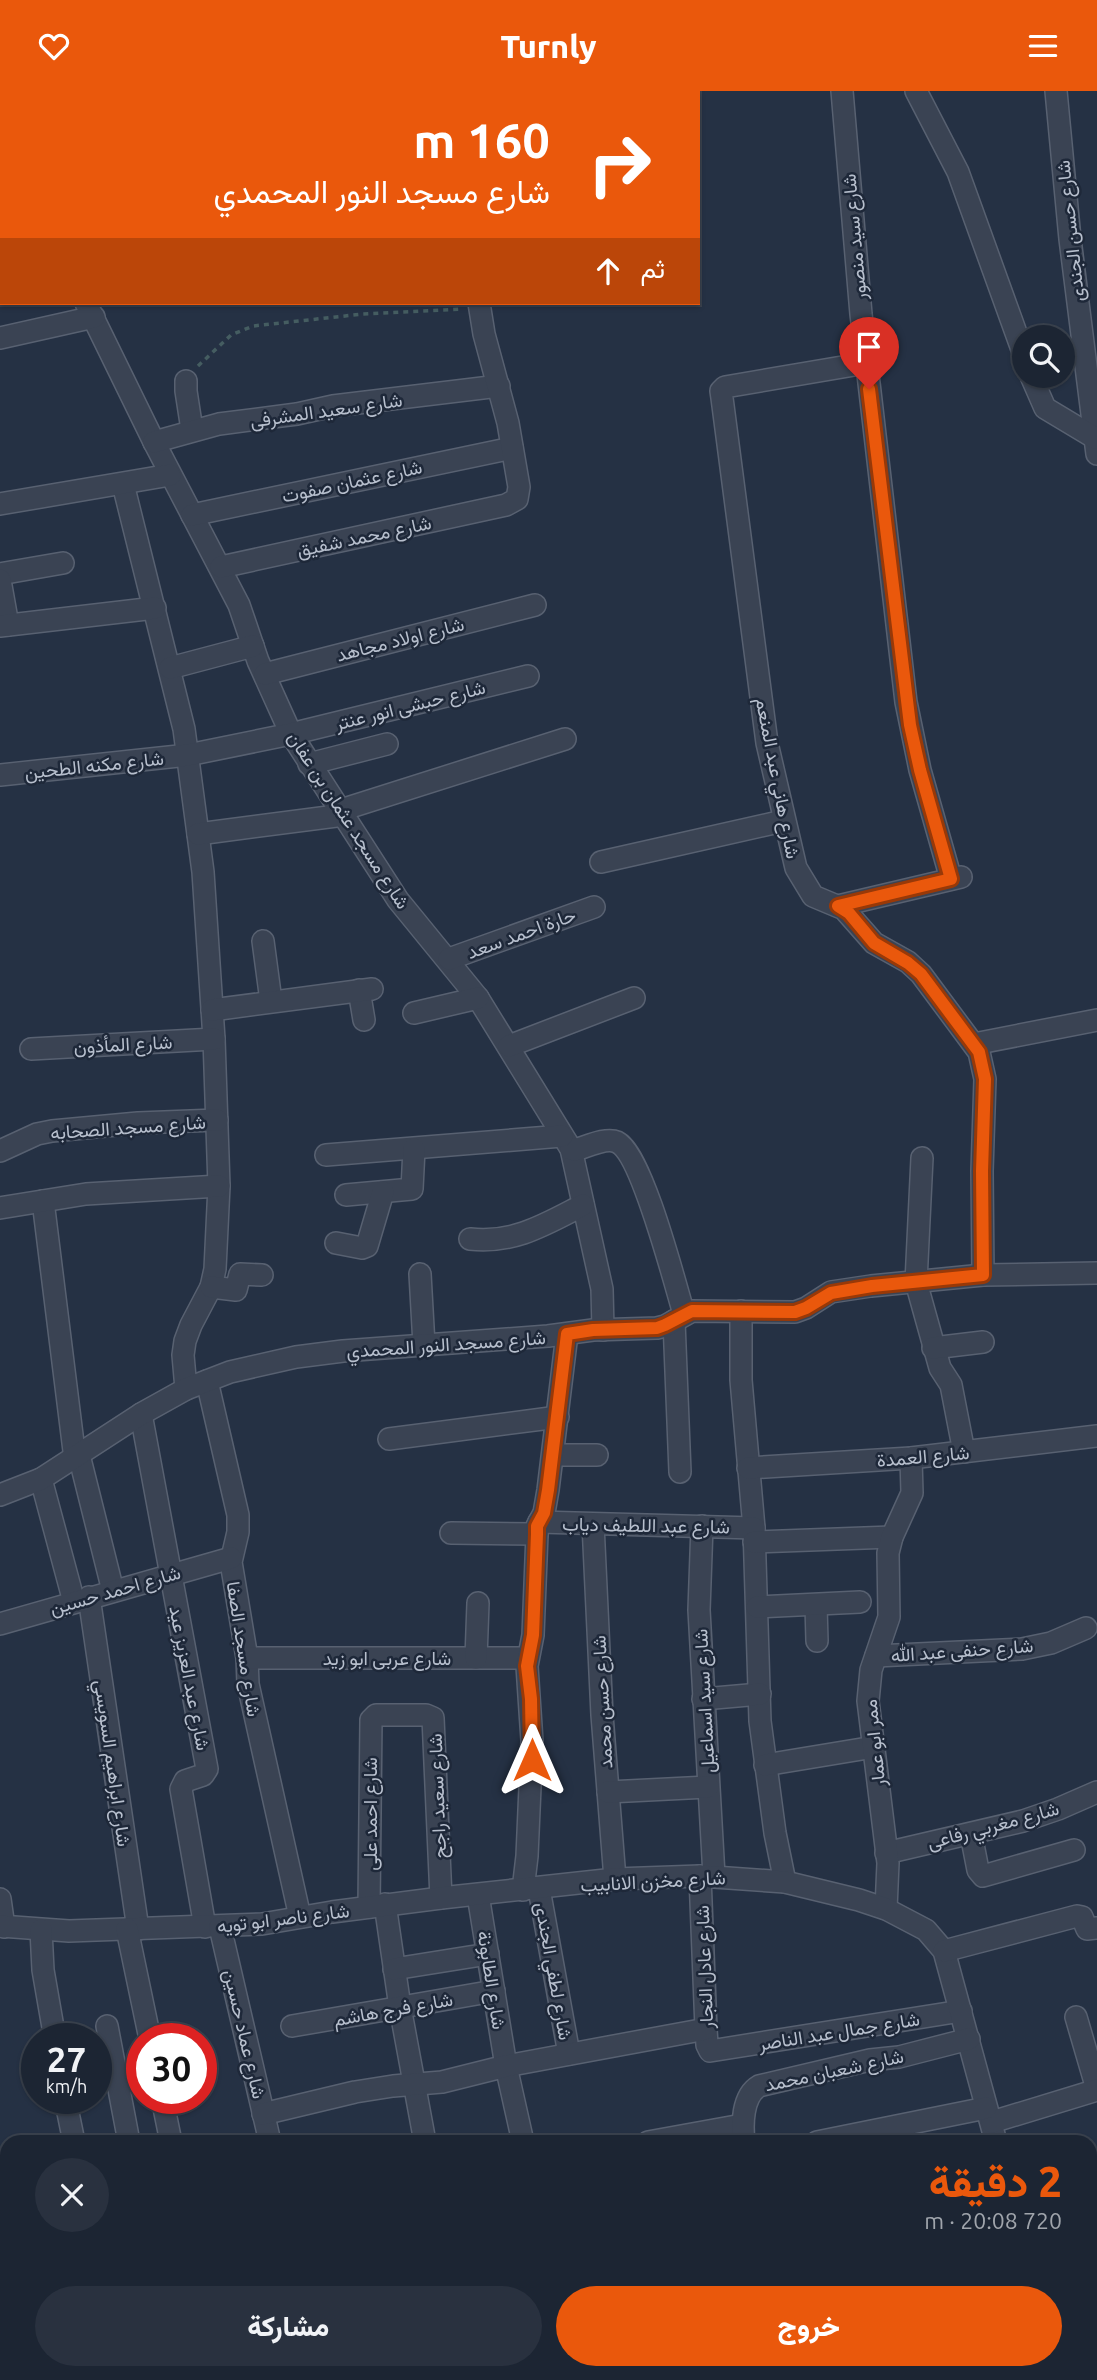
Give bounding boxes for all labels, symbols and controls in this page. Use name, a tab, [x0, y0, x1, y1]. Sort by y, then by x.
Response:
icon: heart	[35, 27, 73, 65]
icon: menu	[1024, 27, 1062, 65]
text: Turnly	[501, 28, 596, 64]
text: 160 m	[413, 112, 550, 167]
icon: right	[574, 119, 665, 210]
street label: شارع حسن الجندى	[1052, 159, 1090, 303]
text: شارع مسجد النور المحمدي	[213, 173, 550, 209]
street label: شارع سيد منصور	[838, 173, 873, 302]
icon: ahead	[589, 252, 627, 290]
text: ثم	[641, 254, 665, 283]
pin	[839, 317, 899, 389]
map controls	[1012, 325, 1075, 388]
button: search	[1012, 325, 1075, 388]
icon: arrive	[850, 328, 888, 366]
street label: شارع سعيد المشرفى	[248, 388, 404, 434]
street label: شارع عثمان صفوت	[280, 455, 425, 509]
street label: شارع محمد شفيق	[295, 511, 434, 563]
street label: شارع اولاد مجاهد	[334, 612, 467, 667]
street label: شارع حبشى انور عنتر	[332, 676, 488, 737]
street label: شارع هاني عبد المنعم	[747, 695, 804, 862]
street label: شارع مسجد عثمان بن عفان	[282, 727, 415, 914]
street label: شارع مكنه الطحين	[23, 747, 165, 785]
street label: حارة احمد سعد	[463, 903, 579, 964]
street label: شارع المأذون	[73, 1030, 173, 1060]
street label: شارع مسجد الصحابه	[50, 1111, 207, 1145]
street label: شارع مسجد النور المحمدي	[346, 1326, 547, 1367]
street label: شارع العمدة	[876, 1441, 971, 1473]
street label: شارع عبد اللطيف دياب	[562, 1513, 730, 1539]
street label: شارع احمد حسين	[47, 1561, 184, 1621]
street label: شارع مسجد الصفا	[220, 1580, 266, 1719]
street label: شارع عبد العزيز عيد	[163, 1604, 215, 1753]
street label: شارع سيد اسماعيل	[689, 1628, 721, 1774]
street label: شارع حنفى عبد الله	[890, 1634, 1034, 1668]
street label: شارع حسن محمد	[588, 1635, 618, 1769]
street label: شارع عربى ابو زيد	[323, 1647, 451, 1671]
street label: شارع ابراهيم السويسي	[85, 1678, 136, 1849]
street label: ممر ابو عمار	[858, 1698, 891, 1789]
position arrow	[495, 1723, 569, 1797]
street label: شارع سعيد راجح	[424, 1733, 453, 1859]
street label: شارع احمد على	[359, 1757, 383, 1871]
street label: شارع مغربي رفاعى	[925, 1797, 1063, 1858]
street label: شارع مخزن الانابيب	[580, 1866, 726, 1898]
street label: شارع ناصر ابو تويه	[215, 1899, 351, 1939]
street label: شارع لطفي الجندى	[526, 1900, 577, 2043]
street label: شارع عادل النجار	[691, 1905, 719, 2030]
street label: شارع الطابونة	[471, 1929, 511, 2031]
street label: شارع عماد حسين	[218, 1967, 271, 2101]
street label: شارع فرج هاشم	[332, 1988, 455, 2032]
street label: شارع جمال عبد الناصر	[756, 2007, 922, 2057]
speed limit sign: 30	[126, 2023, 217, 2114]
text: 27	[47, 2039, 86, 2079]
street label: شارع شعبان محمد	[763, 2045, 906, 2097]
text: km/h	[46, 2076, 87, 2096]
button: close	[35, 2158, 109, 2232]
text: 2 دقيقة	[929, 2158, 1062, 2205]
text: 720 m · 20:08	[924, 2208, 1062, 2233]
button: مشاركة	[35, 2286, 542, 2366]
button: خروج	[556, 2286, 1062, 2366]

